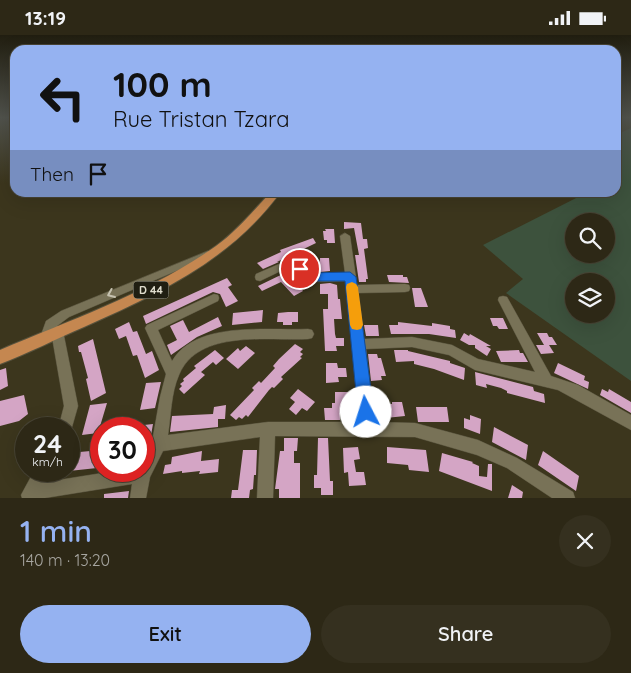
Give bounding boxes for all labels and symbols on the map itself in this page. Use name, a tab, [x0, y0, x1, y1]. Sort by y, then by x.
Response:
pin	[279, 248, 321, 290]
road number: D 44	[134, 281, 168, 299]
one-way arrow	[107, 288, 116, 299]
position arrow	[339, 385, 391, 437]
speed limit sign: 30	[90, 417, 155, 482]

